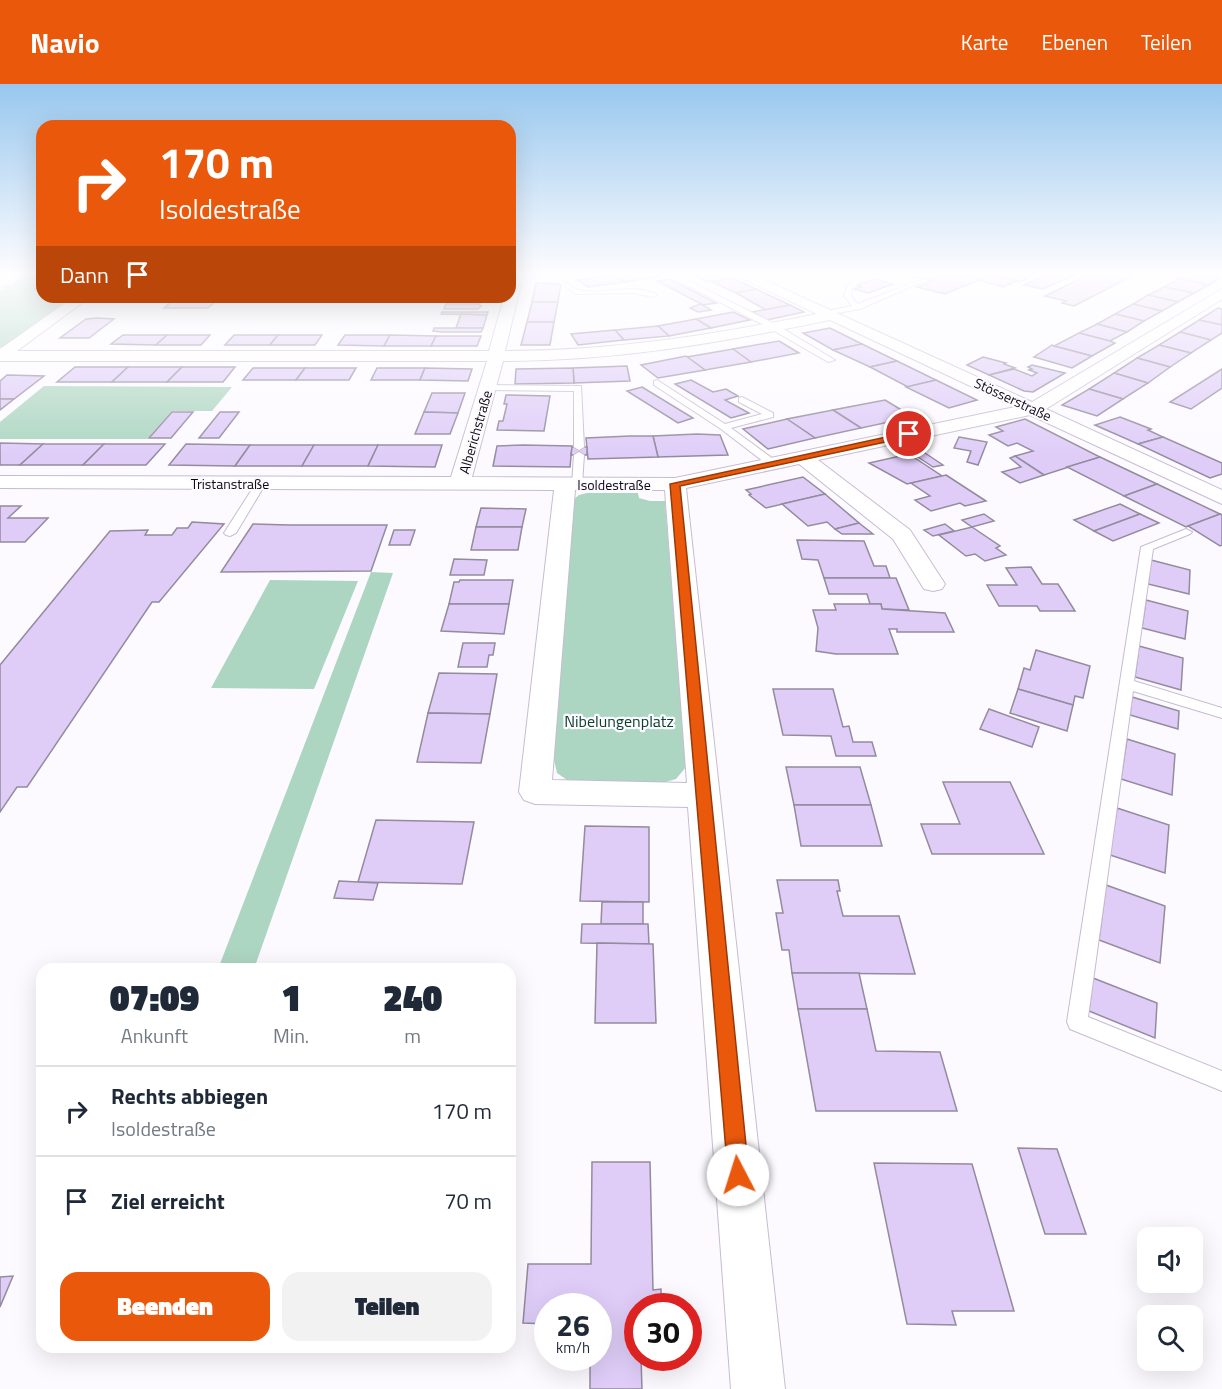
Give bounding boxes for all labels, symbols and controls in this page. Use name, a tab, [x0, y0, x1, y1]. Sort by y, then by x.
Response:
text: Navio	[30, 21, 100, 64]
text: Karte	[961, 26, 1008, 58]
text: Ebenen	[1041, 26, 1108, 58]
text: Teilen	[1141, 26, 1192, 58]
text: 170 m	[159, 130, 274, 194]
icon: right	[60, 144, 138, 222]
text: Isoldestraße	[159, 188, 301, 229]
text: Dann	[60, 258, 109, 292]
icon: arrive	[121, 258, 154, 291]
street label: Stösserstraße	[971, 372, 1055, 426]
street label: Alberichstraße	[453, 388, 497, 476]
pin	[883, 408, 934, 459]
icon: arrive	[892, 417, 925, 450]
street label: Tristanstraße	[191, 473, 269, 494]
street label: Isoldestraße	[577, 474, 651, 495]
park label: Nibelungenplatz	[564, 709, 674, 733]
text: 07:09	[110, 970, 199, 1025]
text: 1	[281, 970, 301, 1025]
text: 240	[383, 970, 442, 1025]
text: Ankunft	[121, 1020, 188, 1051]
text: Min.	[273, 1020, 309, 1051]
text: m	[404, 1020, 421, 1051]
text: Rechts abbiegen	[111, 1079, 268, 1113]
text: 170 m	[432, 1094, 492, 1128]
icon: right	[60, 1095, 93, 1128]
text: Isoldestraße	[111, 1113, 216, 1144]
position arrow	[706, 1143, 770, 1207]
text: Ziel erreicht	[111, 1184, 225, 1218]
text: 70 m	[444, 1184, 492, 1218]
icon: arrive	[60, 1185, 93, 1218]
map controls	[1137, 1227, 1203, 1371]
button: sound	[1137, 1227, 1203, 1293]
button: Beenden	[60, 1272, 270, 1341]
button: Teilen	[282, 1272, 492, 1341]
speed limit sign: 30	[624, 1293, 702, 1371]
text: 26	[556, 1302, 590, 1348]
button: search	[1137, 1305, 1203, 1371]
text: km/h	[556, 1336, 590, 1359]

